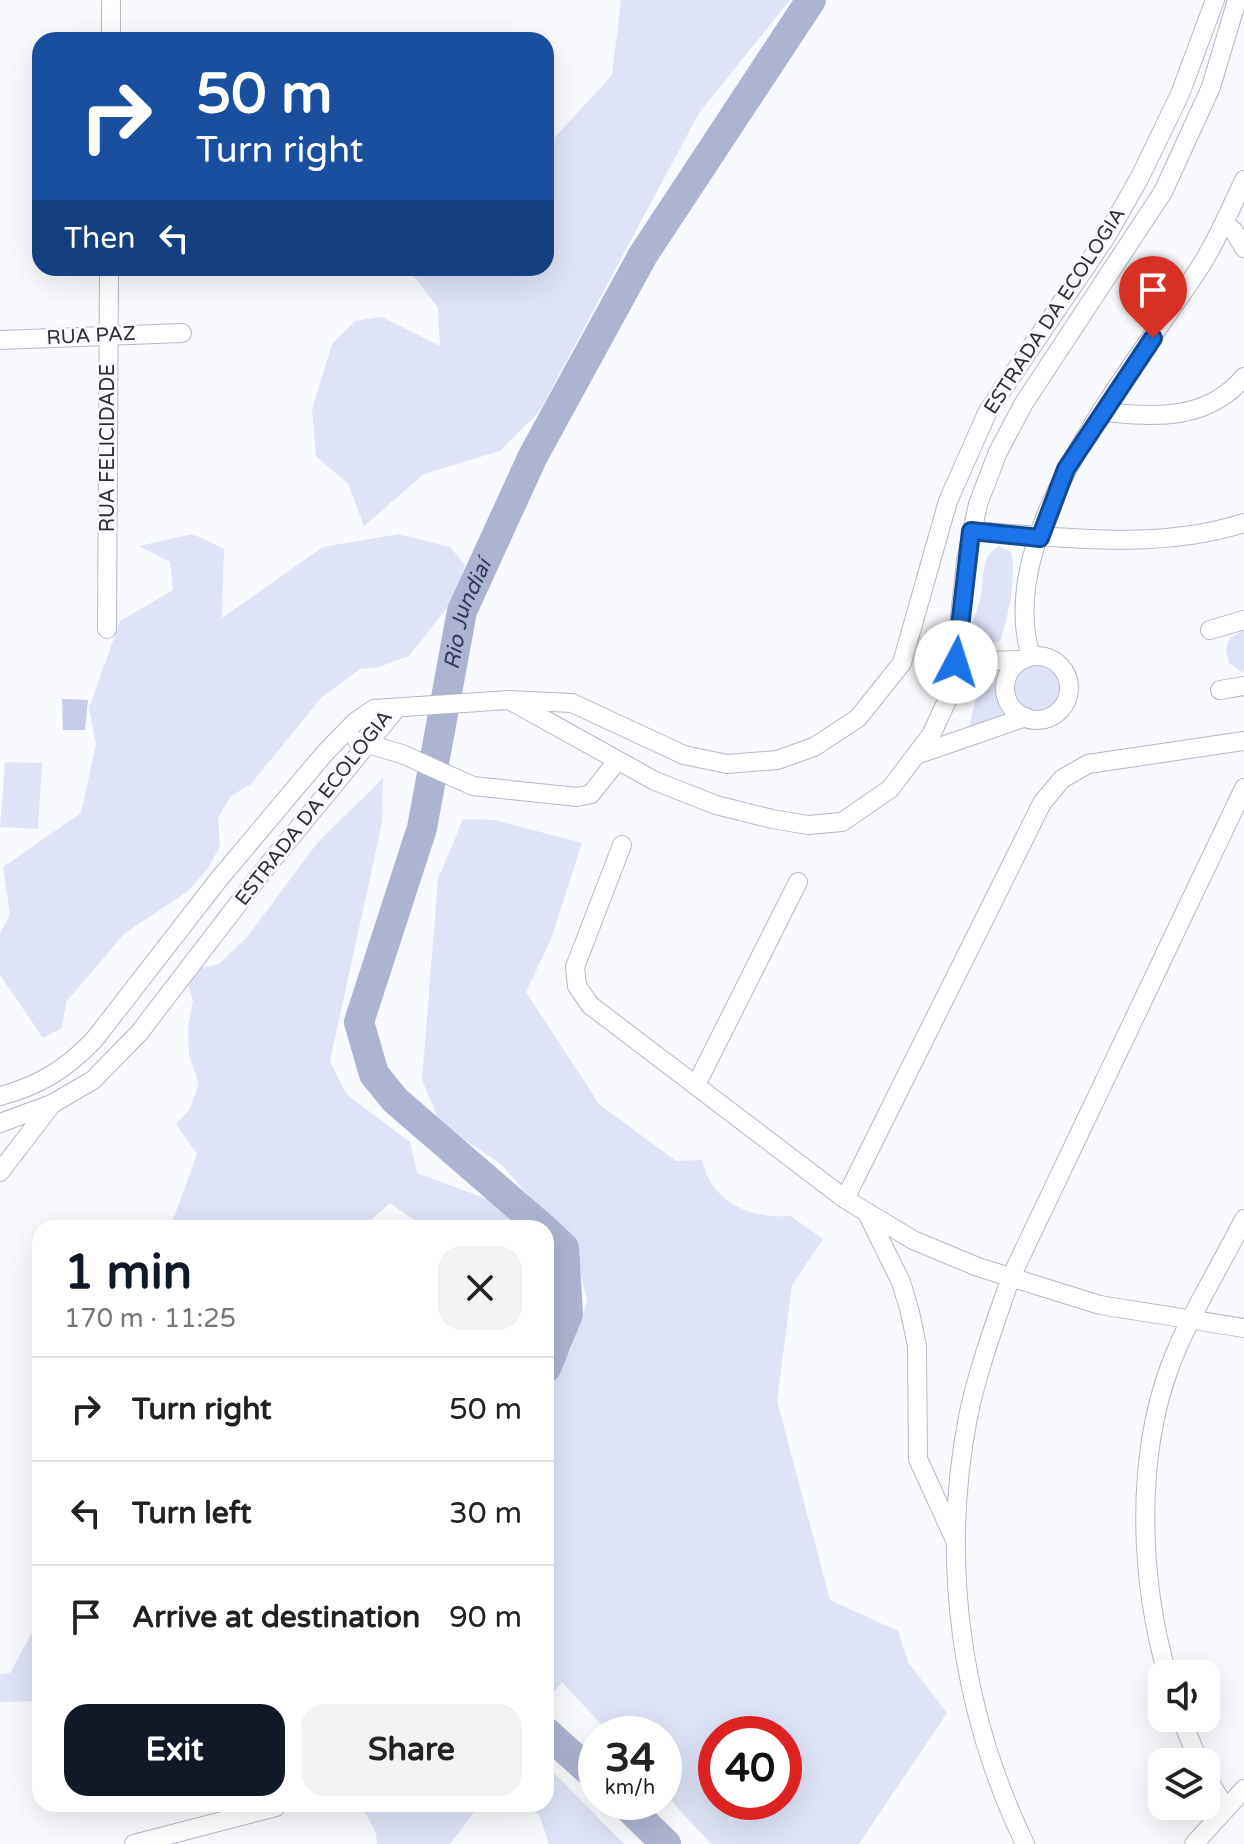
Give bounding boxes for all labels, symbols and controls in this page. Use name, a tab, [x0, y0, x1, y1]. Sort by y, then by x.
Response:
text: 50 m	[196, 61, 332, 128]
icon: right	[64, 64, 168, 168]
text: Turn right	[196, 129, 363, 172]
street label: ESTRADA DA ECOLOGIA	[979, 203, 1131, 419]
icon: left	[152, 216, 196, 260]
text: Then	[64, 220, 136, 257]
pin	[1119, 256, 1187, 338]
icon: arrive	[1131, 268, 1175, 312]
street label: RUA PAZ	[46, 322, 136, 350]
street label: RUA FELICIDADE	[96, 364, 120, 532]
water label: Rio Jundiaí	[438, 552, 498, 672]
position arrow	[914, 620, 998, 704]
street label: ESTRADA DA ECOLOGIA	[230, 706, 398, 910]
text: 1 min	[64, 1244, 192, 1302]
button: close	[438, 1246, 522, 1330]
text: 170 m · 11:25	[64, 1303, 236, 1334]
icon: right	[64, 1387, 108, 1431]
text: Turn right	[132, 1391, 272, 1428]
text: 50 m	[449, 1391, 522, 1428]
icon: left	[64, 1491, 108, 1535]
text: Turn left	[132, 1495, 251, 1532]
text: 30 m	[449, 1495, 522, 1532]
icon: arrive	[64, 1595, 108, 1639]
text: Arrive at destination	[132, 1599, 420, 1636]
text: 90 m	[449, 1599, 522, 1636]
map controls	[1148, 1660, 1220, 1820]
button: sound	[1148, 1660, 1220, 1732]
button: Exit	[64, 1704, 285, 1796]
button: Share	[301, 1704, 522, 1796]
speed limit sign: 40	[698, 1716, 802, 1820]
text: 34	[605, 1734, 655, 1782]
button: layers	[1148, 1748, 1220, 1820]
text: km/h	[605, 1776, 655, 1800]

